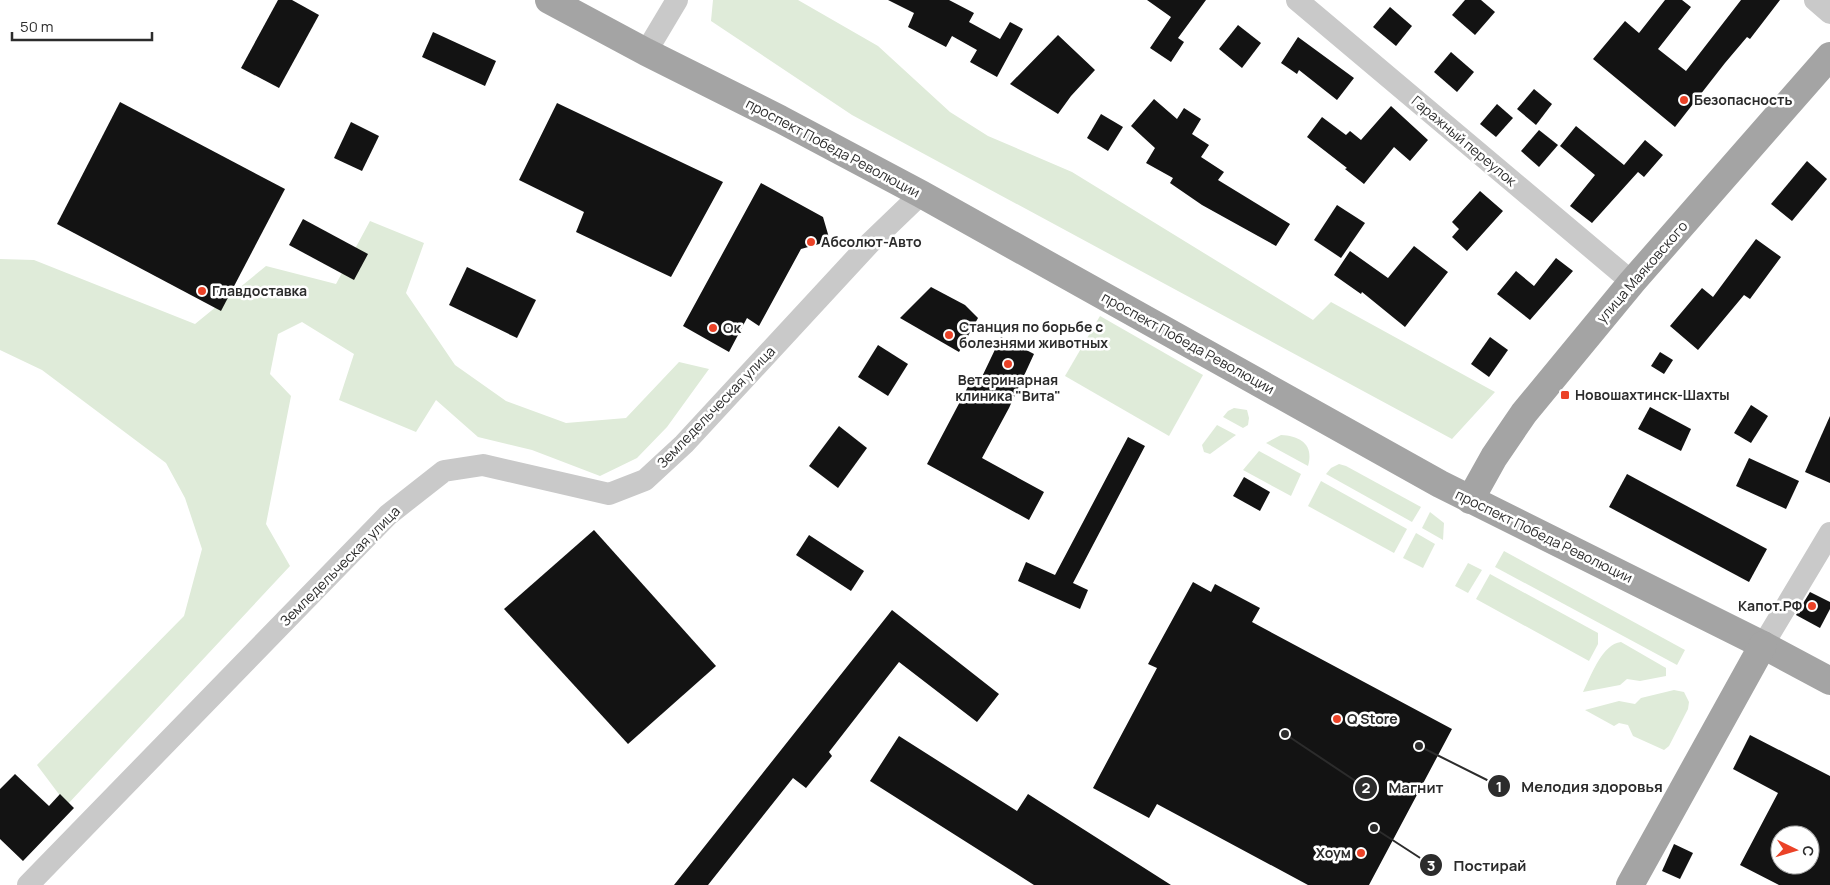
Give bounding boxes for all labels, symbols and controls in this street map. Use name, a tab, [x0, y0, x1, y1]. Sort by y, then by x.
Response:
scale bar	[12, 10, 152, 42]
text: 50 m	[20, 16, 54, 37]
place label: Безопасность	[1694, 90, 1792, 109]
street label: Гаражный переулок	[1408, 91, 1522, 191]
street label: проспект Победа Революции	[743, 93, 924, 202]
marker: Безопасность	[1678, 94, 1690, 106]
street label: улица Маяковского	[1592, 216, 1691, 327]
place label: Абсолют-Авто	[821, 232, 922, 251]
marker: Абсолют-Авто	[805, 236, 817, 248]
place label: Главдоставка	[212, 281, 307, 300]
marker: Главдоставка	[196, 285, 208, 297]
street label: проспект Победа Революции	[1099, 287, 1278, 398]
place label: Станция по борьбе с болезнями животных	[959, 317, 1108, 352]
place label: Ок	[723, 318, 741, 337]
marker: Ок	[707, 322, 719, 334]
marker: Станция по борьбе с болезнями животных	[943, 329, 955, 341]
street label: Земледельческая улица	[652, 342, 779, 472]
marker: Ветеринарная клиника "Вита"	[1002, 358, 1014, 370]
place label: Ветеринарная клиника "Вита"	[955, 370, 1061, 405]
place label: Новошахтинск-Шахты	[1575, 385, 1730, 404]
marker: Новошахтинск-Шахты	[1559, 389, 1571, 401]
street label: проспект Победа Революции	[1453, 484, 1636, 587]
street label: Земледельческая улица	[275, 501, 404, 630]
place label: Капот.РФ	[1738, 596, 1802, 615]
marker: Капот.РФ	[1806, 600, 1818, 612]
place label: Q Store	[1347, 709, 1398, 728]
marker: Q Store	[1331, 713, 1343, 725]
callout: Мелодия здоровья	[1486, 771, 1672, 801]
callout: Магнит	[1353, 773, 1453, 803]
text: 1	[1496, 776, 1502, 797]
text: Мелодия здоровья	[1521, 776, 1663, 797]
text: 2	[1362, 777, 1371, 798]
text: Магнит	[1388, 777, 1444, 798]
north arrow	[1770, 825, 1820, 875]
place label: Хоум	[1316, 843, 1351, 862]
text: С	[1799, 845, 1818, 857]
marker: Хоум	[1355, 847, 1367, 859]
callout: Постирай	[1419, 850, 1536, 880]
text: 3	[1427, 855, 1435, 876]
text: Постирай	[1454, 855, 1526, 876]

